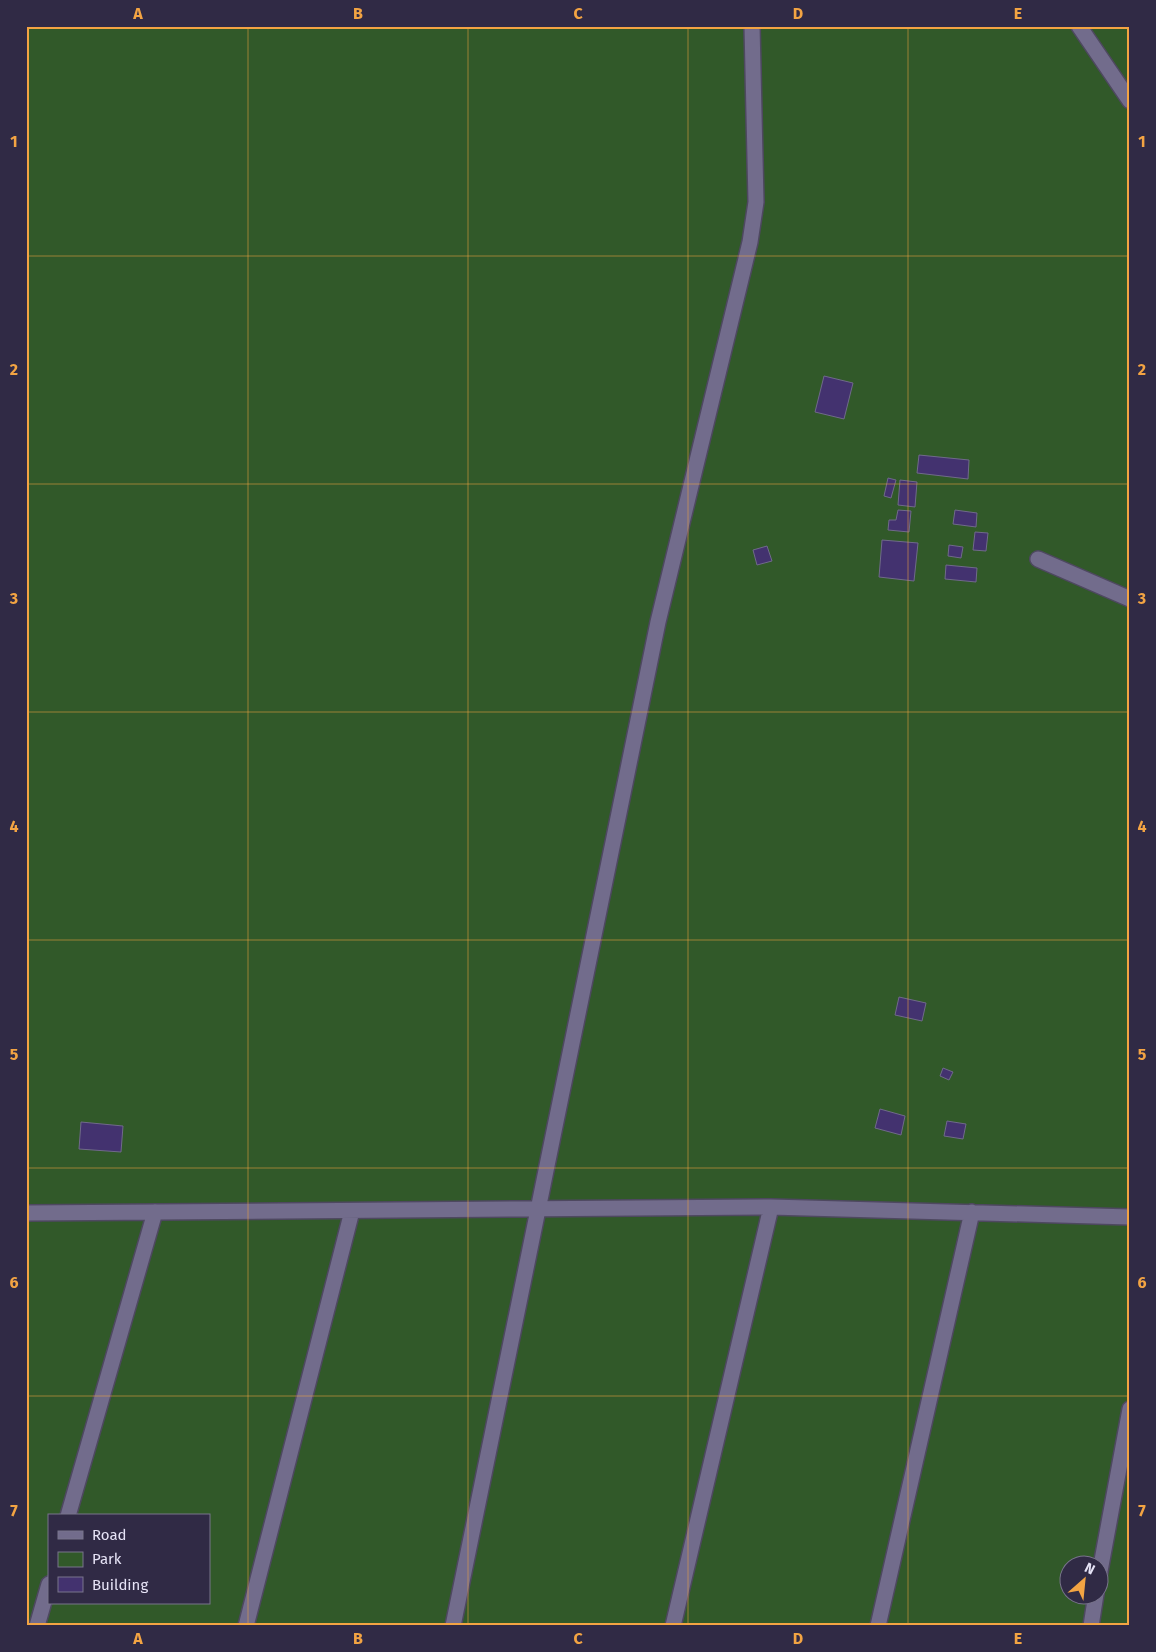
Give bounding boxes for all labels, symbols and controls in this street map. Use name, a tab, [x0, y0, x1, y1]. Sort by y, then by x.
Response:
text: A	[132, 4, 143, 23]
text: B	[353, 4, 363, 23]
text: C	[573, 4, 583, 23]
text: D	[793, 4, 803, 23]
text: E	[1014, 4, 1022, 23]
text: 1	[10, 132, 18, 151]
text: 1	[1138, 132, 1146, 151]
text: 2	[10, 360, 18, 379]
text: 2	[1138, 360, 1146, 379]
text: 3	[9, 589, 18, 608]
text: 3	[1137, 589, 1146, 608]
text: 4	[9, 817, 19, 836]
text: 4	[1137, 817, 1147, 836]
text: 5	[10, 1045, 19, 1064]
text: 5	[1138, 1045, 1147, 1064]
text: 6	[9, 1273, 19, 1292]
text: 6	[1137, 1273, 1147, 1292]
text: 7	[10, 1501, 18, 1520]
text: 7	[1138, 1501, 1146, 1520]
legend	[48, 1514, 210, 1604]
text: Road	[92, 1526, 127, 1544]
text: Park	[92, 1550, 122, 1568]
north arrow	[1058, 1554, 1108, 1604]
text: N	[1082, 1559, 1098, 1579]
text: Building	[92, 1576, 148, 1594]
text: A	[132, 1629, 143, 1648]
text: B	[353, 1629, 363, 1648]
text: C	[573, 1629, 583, 1648]
text: D	[793, 1629, 803, 1648]
text: E	[1014, 1629, 1022, 1648]

